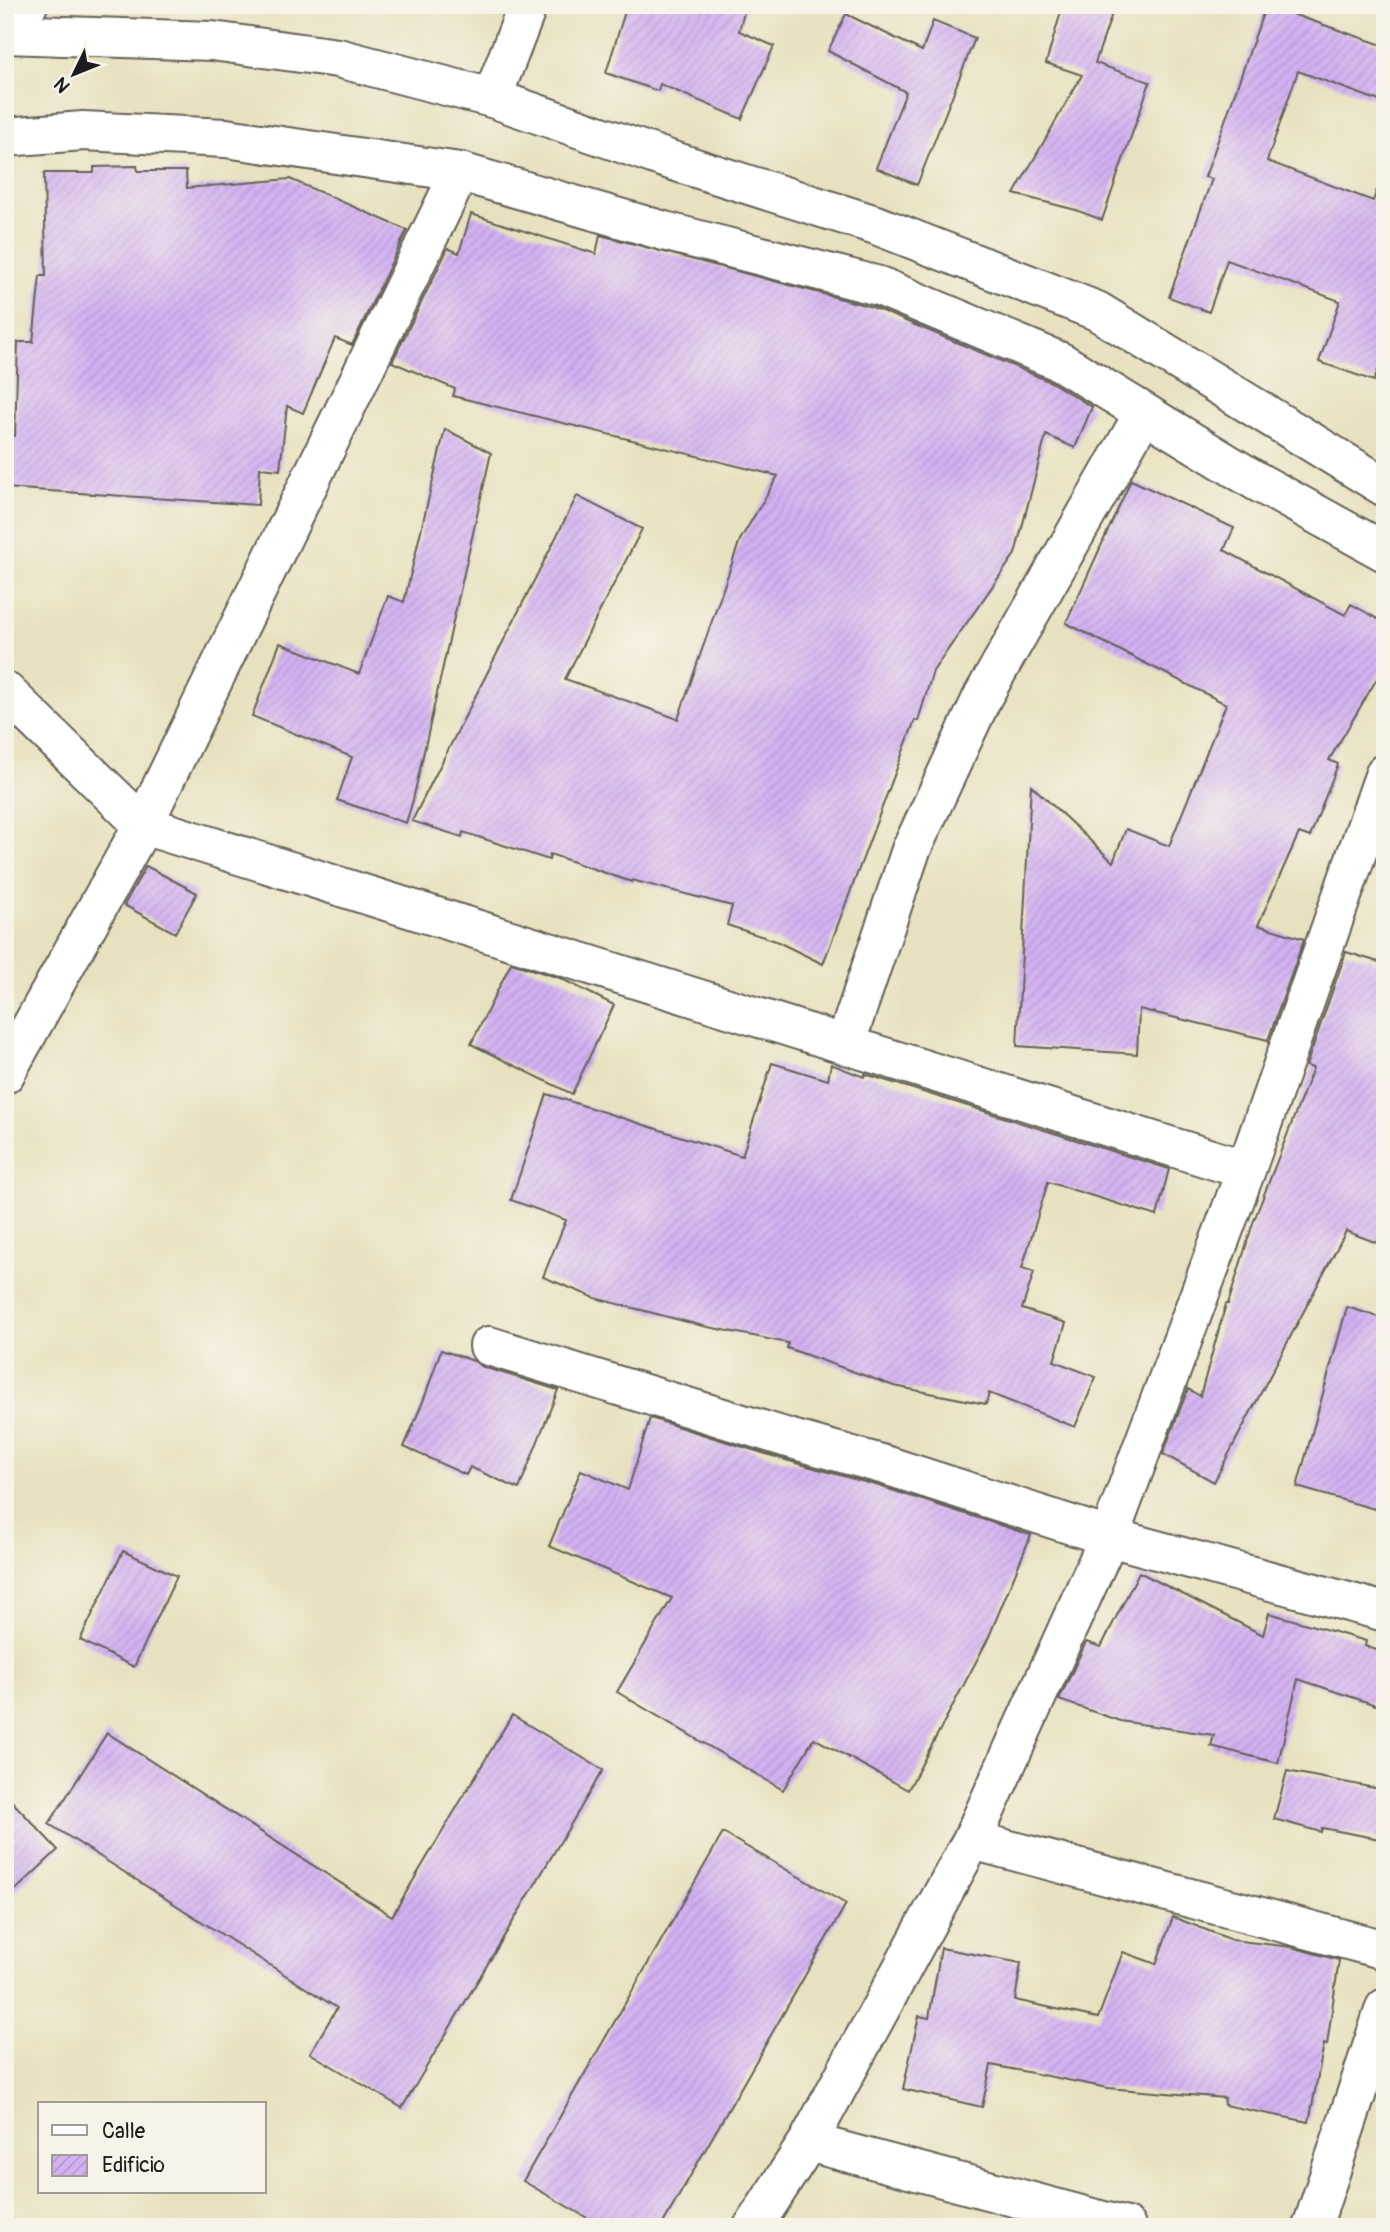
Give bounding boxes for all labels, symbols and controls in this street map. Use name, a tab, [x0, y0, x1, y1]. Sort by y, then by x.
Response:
north arrow	[38, 38, 108, 108]
text: N	[49, 72, 75, 98]
legend	[38, 2102, 266, 2194]
text: Calle	[102, 2118, 146, 2145]
text: Edificio	[102, 2152, 165, 2179]

